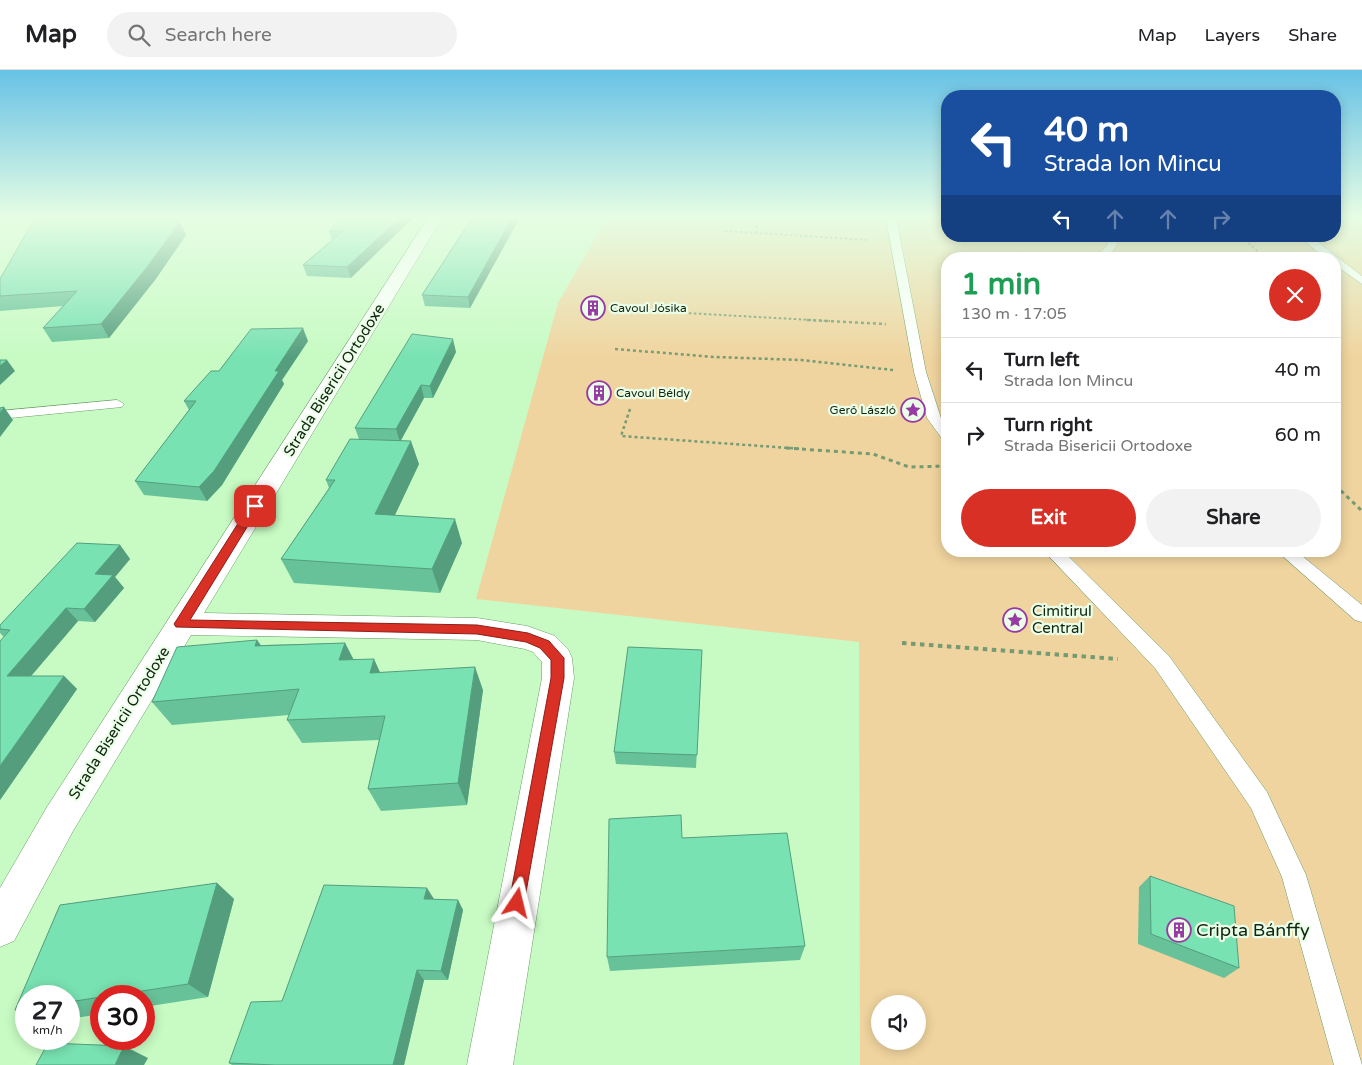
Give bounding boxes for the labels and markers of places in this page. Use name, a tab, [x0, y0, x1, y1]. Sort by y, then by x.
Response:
building icon: Cavoul Jósika	[580, 295, 606, 321]
place label: Cavoul Jósika	[610, 301, 687, 315]
building icon: Cavoul Béldy	[586, 380, 612, 406]
place label: Cavoul Béldy	[616, 386, 691, 400]
place icon: Gerő László	[900, 397, 926, 423]
place label: Gerő László	[830, 403, 896, 417]
pin	[234, 485, 276, 527]
place label: Cimitirul Central	[1032, 602, 1092, 637]
place icon: Cimitirul Central	[1002, 607, 1028, 633]
building icon: Cripta Bánffy	[1166, 917, 1192, 943]
place label: Cripta Bánffy	[1196, 919, 1310, 941]

